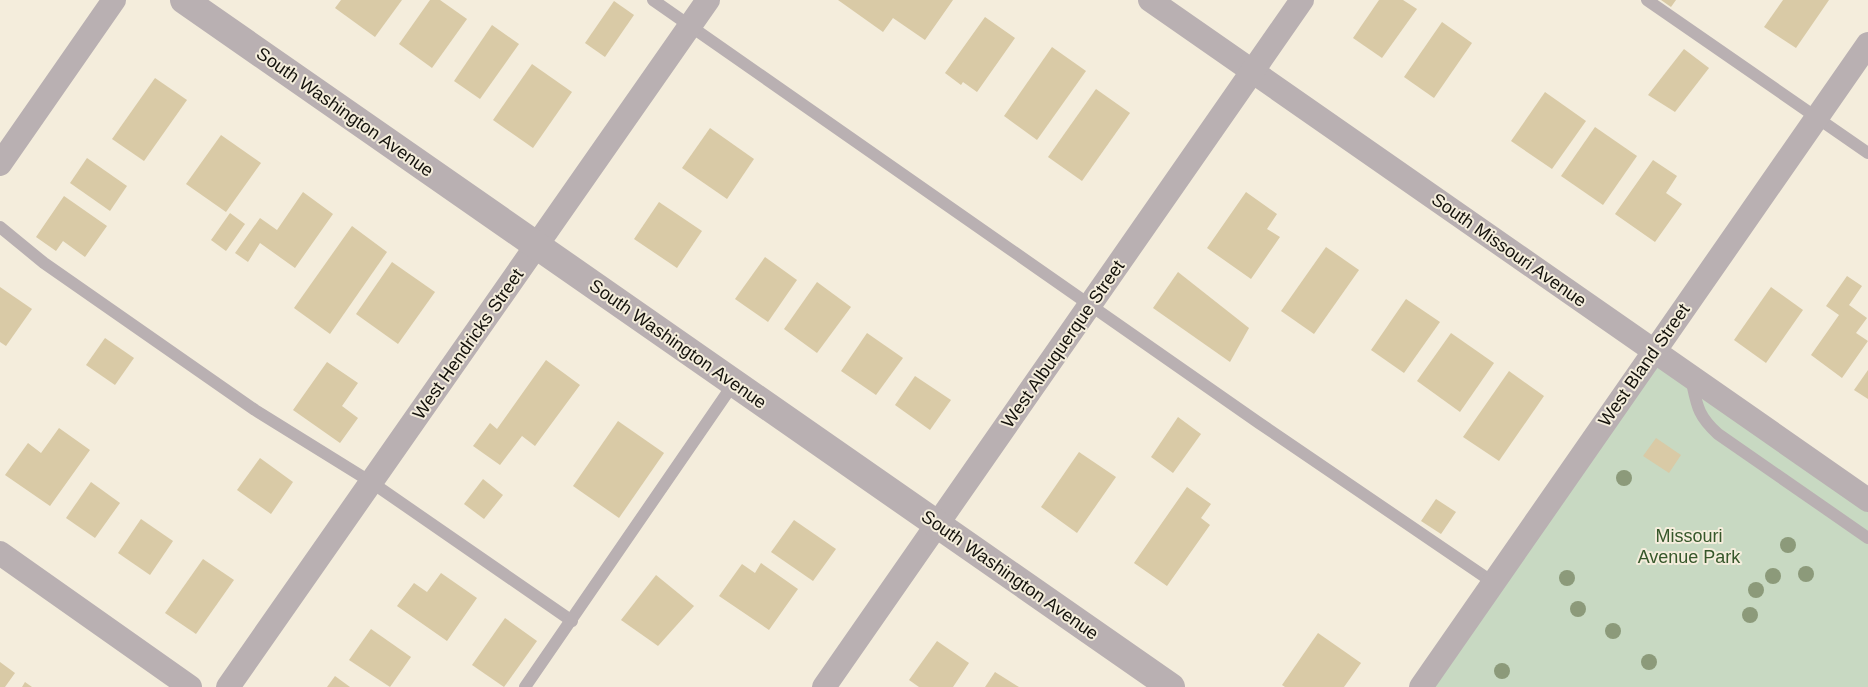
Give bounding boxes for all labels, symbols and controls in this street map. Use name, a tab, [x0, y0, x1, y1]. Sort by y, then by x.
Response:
street label: South Washington Avenue	[253, 43, 437, 181]
street label: South Missouri Avenue	[1428, 189, 1590, 311]
street label: West Albuquerque Street	[998, 256, 1128, 432]
street label: West Hendricks Street	[409, 265, 527, 423]
street label: South Washington Avenue	[586, 275, 770, 413]
street label: West Bland Street	[1594, 300, 1694, 430]
street label: South Washington Avenue	[918, 506, 1102, 644]
park label: Missouri Avenue Park	[1638, 526, 1741, 567]

